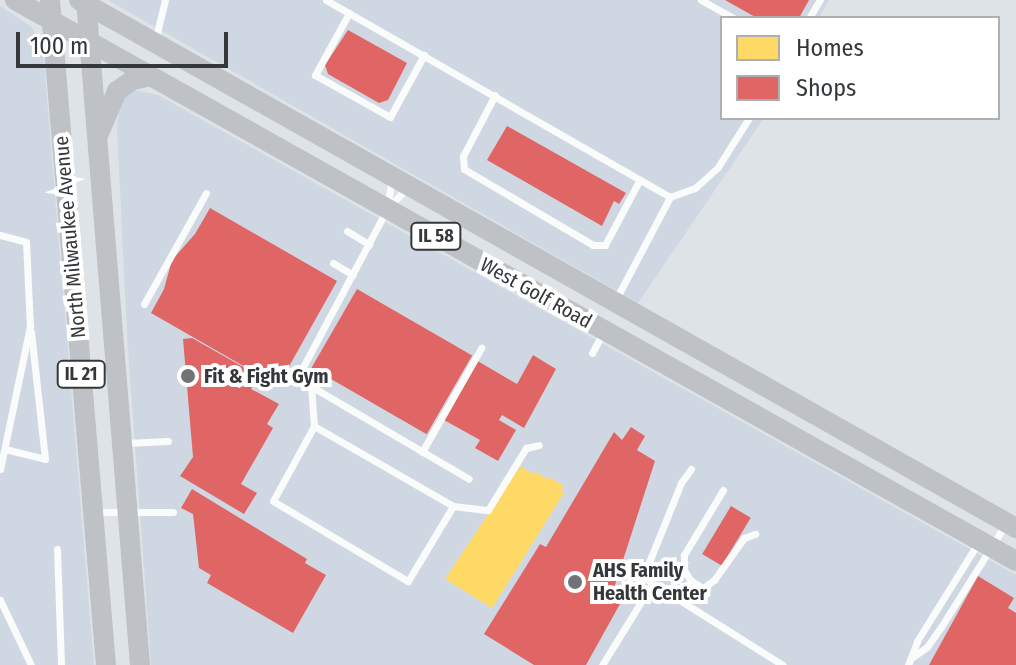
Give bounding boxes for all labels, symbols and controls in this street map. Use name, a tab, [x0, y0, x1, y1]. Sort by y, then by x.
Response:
scale bar	[20, 16, 232, 66]
legend	[720, 16, 1000, 120]
text: 100 m	[30, 32, 88, 60]
text: Homes	[796, 34, 864, 62]
text: Shops	[796, 74, 856, 102]
street label: North Milwaukee Avenue	[49, 135, 91, 339]
road number: IL 58	[410, 222, 462, 250]
street label: West Golf Road	[476, 252, 596, 334]
road number: IL 21	[55, 360, 107, 388]
place label: Fit & Fight Gym	[204, 364, 328, 388]
marker: Fit & Fight Gym	[179, 367, 197, 385]
place label: AHS Family Health Center	[593, 558, 707, 605]
marker: AHS Family Health Center	[564, 571, 586, 593]

